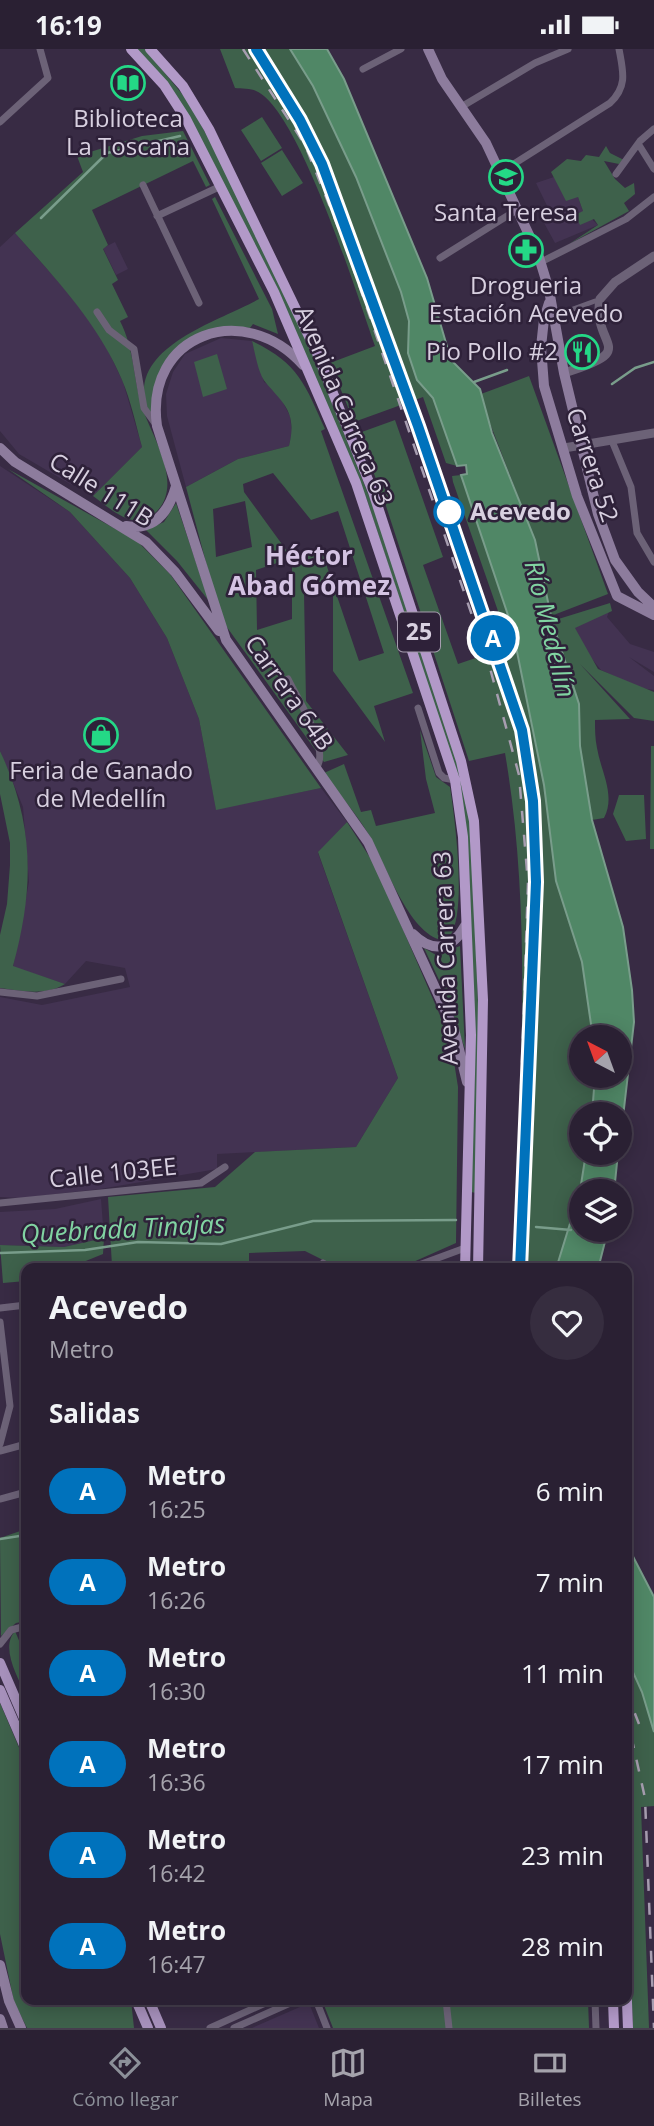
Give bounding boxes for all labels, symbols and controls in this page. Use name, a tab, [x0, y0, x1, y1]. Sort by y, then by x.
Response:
text: 16:19	[35, 7, 102, 43]
library icon: Biblioteca La Toscana	[109, 64, 147, 102]
place label: Biblioteca La Toscana	[66, 101, 190, 162]
school or university icon: Santa Teresa	[487, 158, 525, 196]
place label: Santa Teresa	[434, 195, 578, 228]
pharmacy icon: Drogueria Estación Acevedo	[507, 231, 545, 269]
place label: Drogueria Estación Acevedo	[429, 268, 623, 329]
street label: Avenida Carrera 63	[288, 300, 402, 510]
restaurant icon: Pio Pollo #2	[563, 333, 601, 371]
place label: Pio Pollo #2	[426, 334, 558, 367]
street label: Carrera 52	[559, 403, 627, 526]
street label: Calle 111B	[43, 444, 160, 534]
place label: Acevedo	[470, 494, 571, 527]
marker: Acevedo	[434, 497, 464, 527]
district label: Héctor Abad Gómez	[228, 537, 390, 603]
water label: Río Medellín	[517, 556, 585, 701]
road number: 25	[398, 613, 440, 652]
line badge: A	[470, 615, 516, 661]
text: A	[485, 621, 501, 654]
street label: Carrera 64B	[238, 628, 342, 756]
shop icon: Feria de Ganado de Medellín	[82, 716, 120, 754]
place label: Feria de Ganado de Medellín	[9, 753, 193, 814]
street label: Avenida Carrera 63	[424, 851, 465, 1066]
north arrow	[569, 1025, 632, 1089]
map controls	[569, 1025, 632, 1242]
button: locate	[569, 1102, 632, 1165]
street label: Calle 103EE	[47, 1148, 178, 1195]
button: layers	[569, 1179, 632, 1242]
water label: Quebrada Tinajas	[20, 1205, 226, 1251]
text: Acevedo	[49, 1284, 188, 1329]
button: heart	[530, 1286, 604, 1360]
text: Metro	[49, 1333, 114, 1365]
text: Salidas	[49, 1395, 140, 1431]
text: Metro	[147, 1457, 226, 1493]
text: 6 min	[536, 1473, 604, 1509]
text: A	[79, 1474, 96, 1507]
text: 16:25	[147, 1493, 206, 1525]
text: Metro	[147, 1548, 226, 1584]
text: 7 min	[536, 1564, 604, 1600]
text: A	[79, 1565, 96, 1598]
text: 16:26	[147, 1584, 206, 1616]
text: Metro	[147, 1639, 226, 1675]
text: 11 min	[521, 1655, 604, 1691]
text: A	[79, 1656, 96, 1689]
text: 16:30	[147, 1675, 206, 1707]
text: Metro	[147, 1730, 226, 1766]
text: 17 min	[521, 1746, 604, 1782]
text: A	[79, 1747, 96, 1780]
text: 16:36	[147, 1766, 206, 1798]
text: Metro	[147, 1821, 226, 1857]
text: 23 min	[521, 1837, 604, 1873]
text: A	[79, 1838, 96, 1871]
text: 16:42	[147, 1857, 206, 1889]
text: Metro	[147, 1912, 226, 1948]
text: 28 min	[521, 1928, 604, 1964]
text: A	[79, 1929, 96, 1962]
text: 16:47	[147, 1948, 206, 1980]
tab: Cómo llegar	[72, 2044, 179, 2112]
tab: Mapa	[323, 2044, 373, 2112]
tab: Billetes	[518, 2044, 582, 2112]

